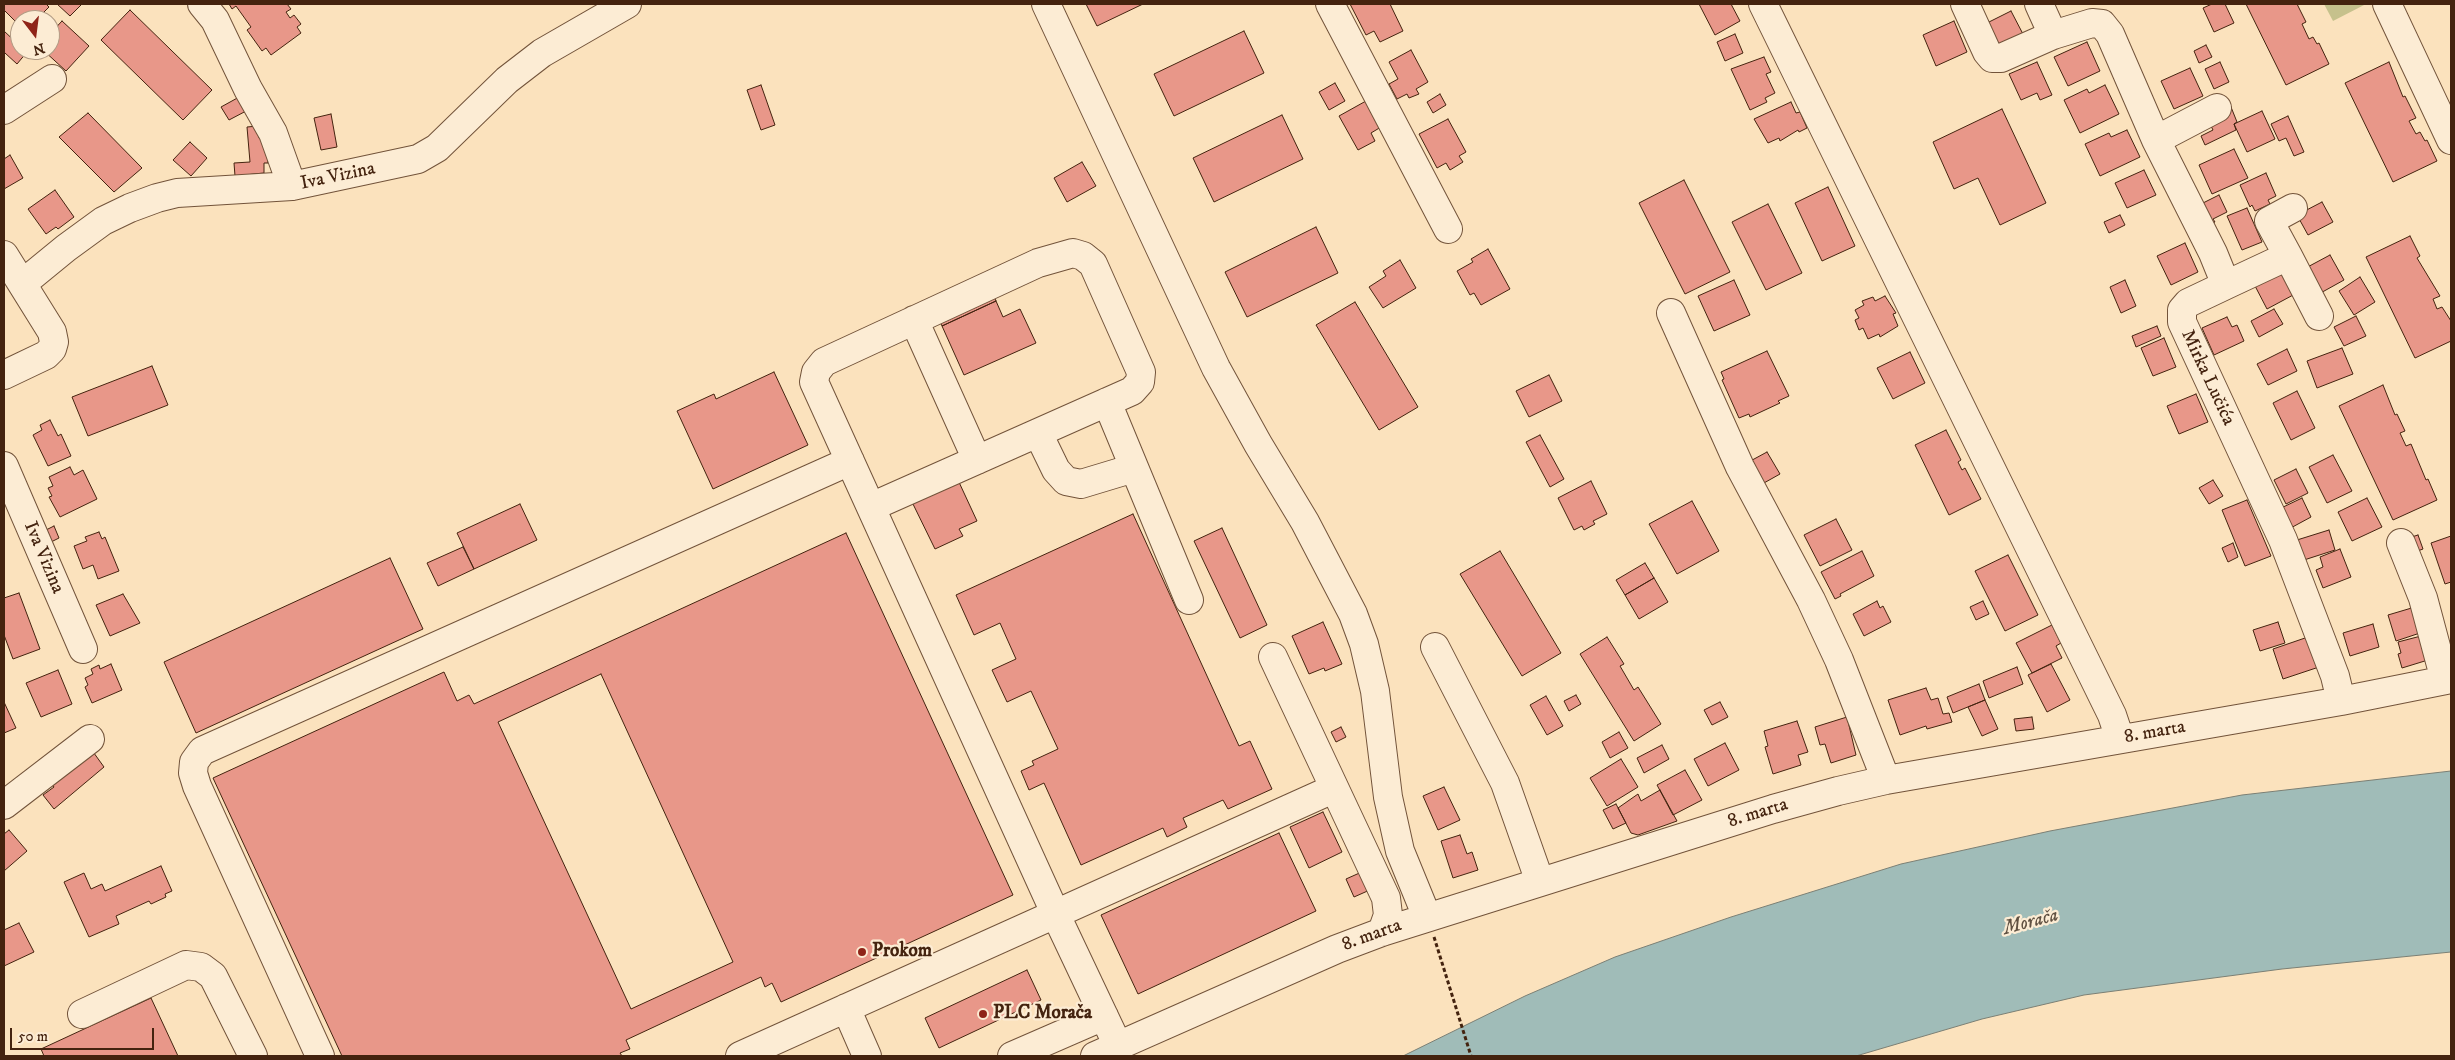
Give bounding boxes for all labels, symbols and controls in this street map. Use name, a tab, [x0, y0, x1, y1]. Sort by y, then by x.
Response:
north arrow	[10, 10, 60, 60]
text: N	[31, 38, 47, 59]
street label: Iva Vizina	[299, 158, 377, 196]
street label: Mirka Lučića	[2175, 327, 2239, 429]
street label: Iva Vizina	[18, 519, 68, 597]
street label: 8. marta	[2123, 716, 2187, 750]
street label: 8. marta	[1725, 794, 1791, 834]
water label: Morača	[2001, 904, 2061, 942]
street label: 8. marta	[1339, 915, 1405, 957]
place label: Prokom	[872, 941, 932, 963]
marker: Prokom	[856, 946, 868, 958]
place label: PLC Morača	[993, 1003, 1092, 1025]
marker: PLC Morača	[977, 1008, 989, 1020]
scale bar	[12, 1018, 156, 1050]
text: 50 m	[18, 1027, 48, 1046]

